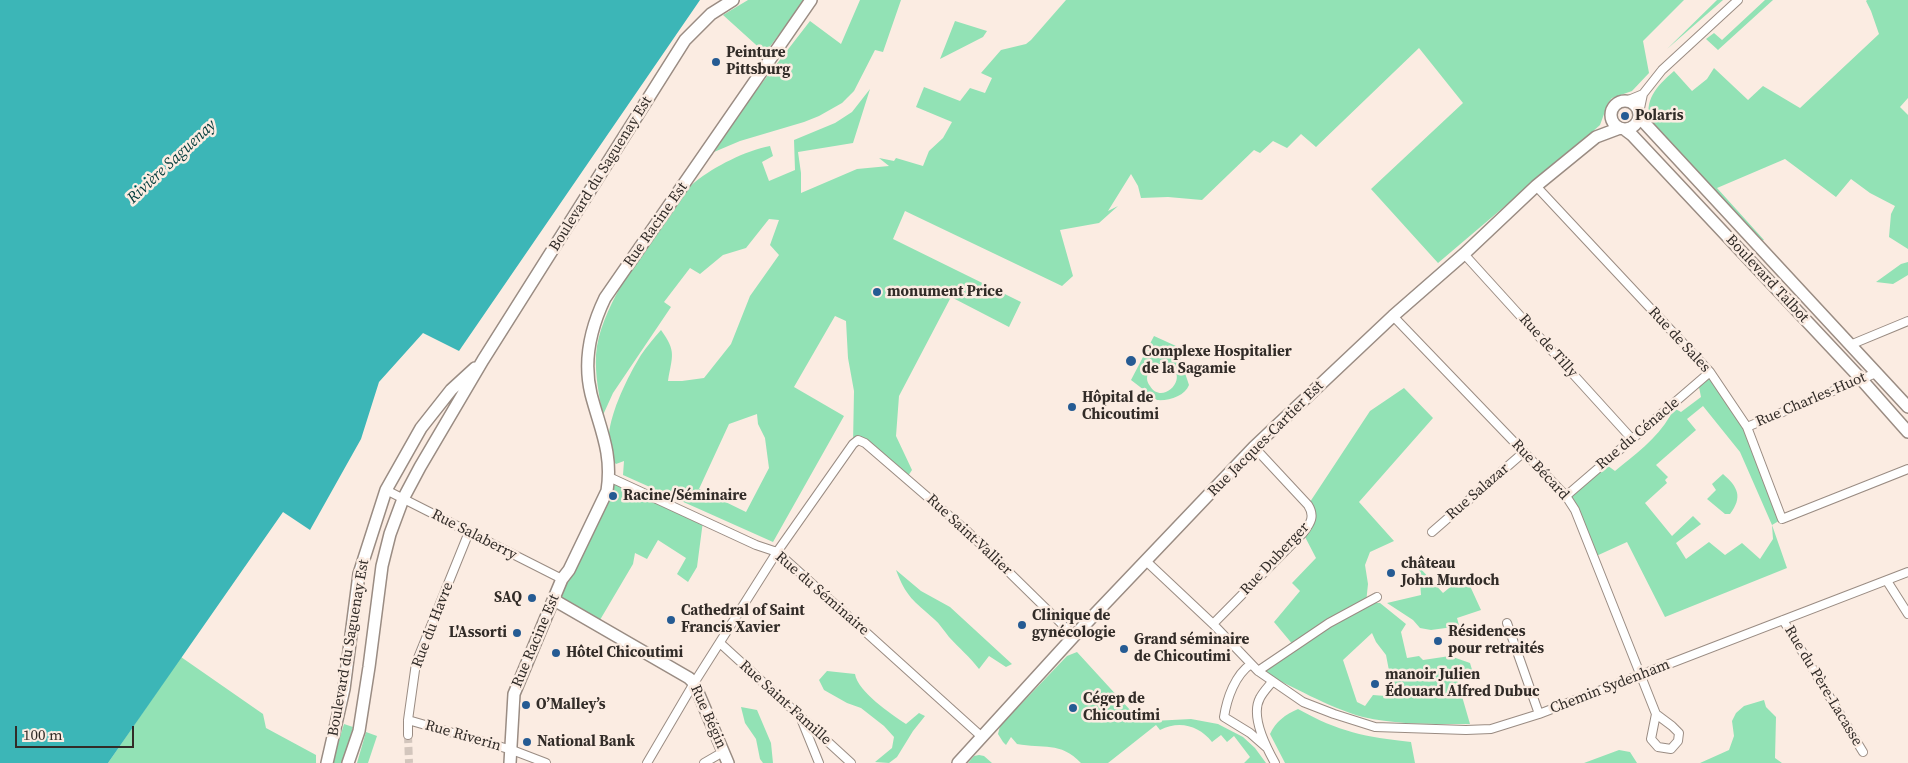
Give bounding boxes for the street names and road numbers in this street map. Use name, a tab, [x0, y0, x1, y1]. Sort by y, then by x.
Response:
street label: Boulevard du Saguenay Est	[546, 93, 656, 255]
street label: Rue Racine Est	[620, 179, 692, 271]
street label: Boulevard Talbot	[1722, 231, 1812, 327]
street label: Rue de Sales	[1644, 304, 1714, 376]
street label: Rue de Tilly	[1515, 311, 1581, 381]
street label: Rue Charles-Huot	[1753, 369, 1869, 431]
street label: Rue Jacques-Cartier Est	[1204, 377, 1328, 501]
street label: Rue du Cénacle	[1593, 394, 1683, 474]
street label: Rue Bécard	[1508, 436, 1572, 504]
street label: Rue Salazar	[1443, 460, 1513, 524]
street label: Rue Saint-Vallier	[922, 491, 1016, 579]
street label: Rue Salaberry	[428, 506, 520, 564]
street label: Rue Duberger	[1237, 519, 1313, 599]
street label: Rue du Séminaire	[771, 548, 873, 640]
street label: Boulevard du Saguenay Est	[325, 558, 373, 738]
street label: Rue du Havre	[408, 580, 458, 670]
street label: Rue Racine Est	[508, 592, 564, 690]
street label: Rue du Père-Lacasse	[1780, 623, 1866, 749]
street label: Chemin Sydenham	[1548, 656, 1672, 718]
street label: Rue Saint-Famille	[735, 657, 835, 749]
street label: Rue Bégin	[686, 682, 730, 752]
street label: Rue Riverin	[423, 717, 503, 755]

